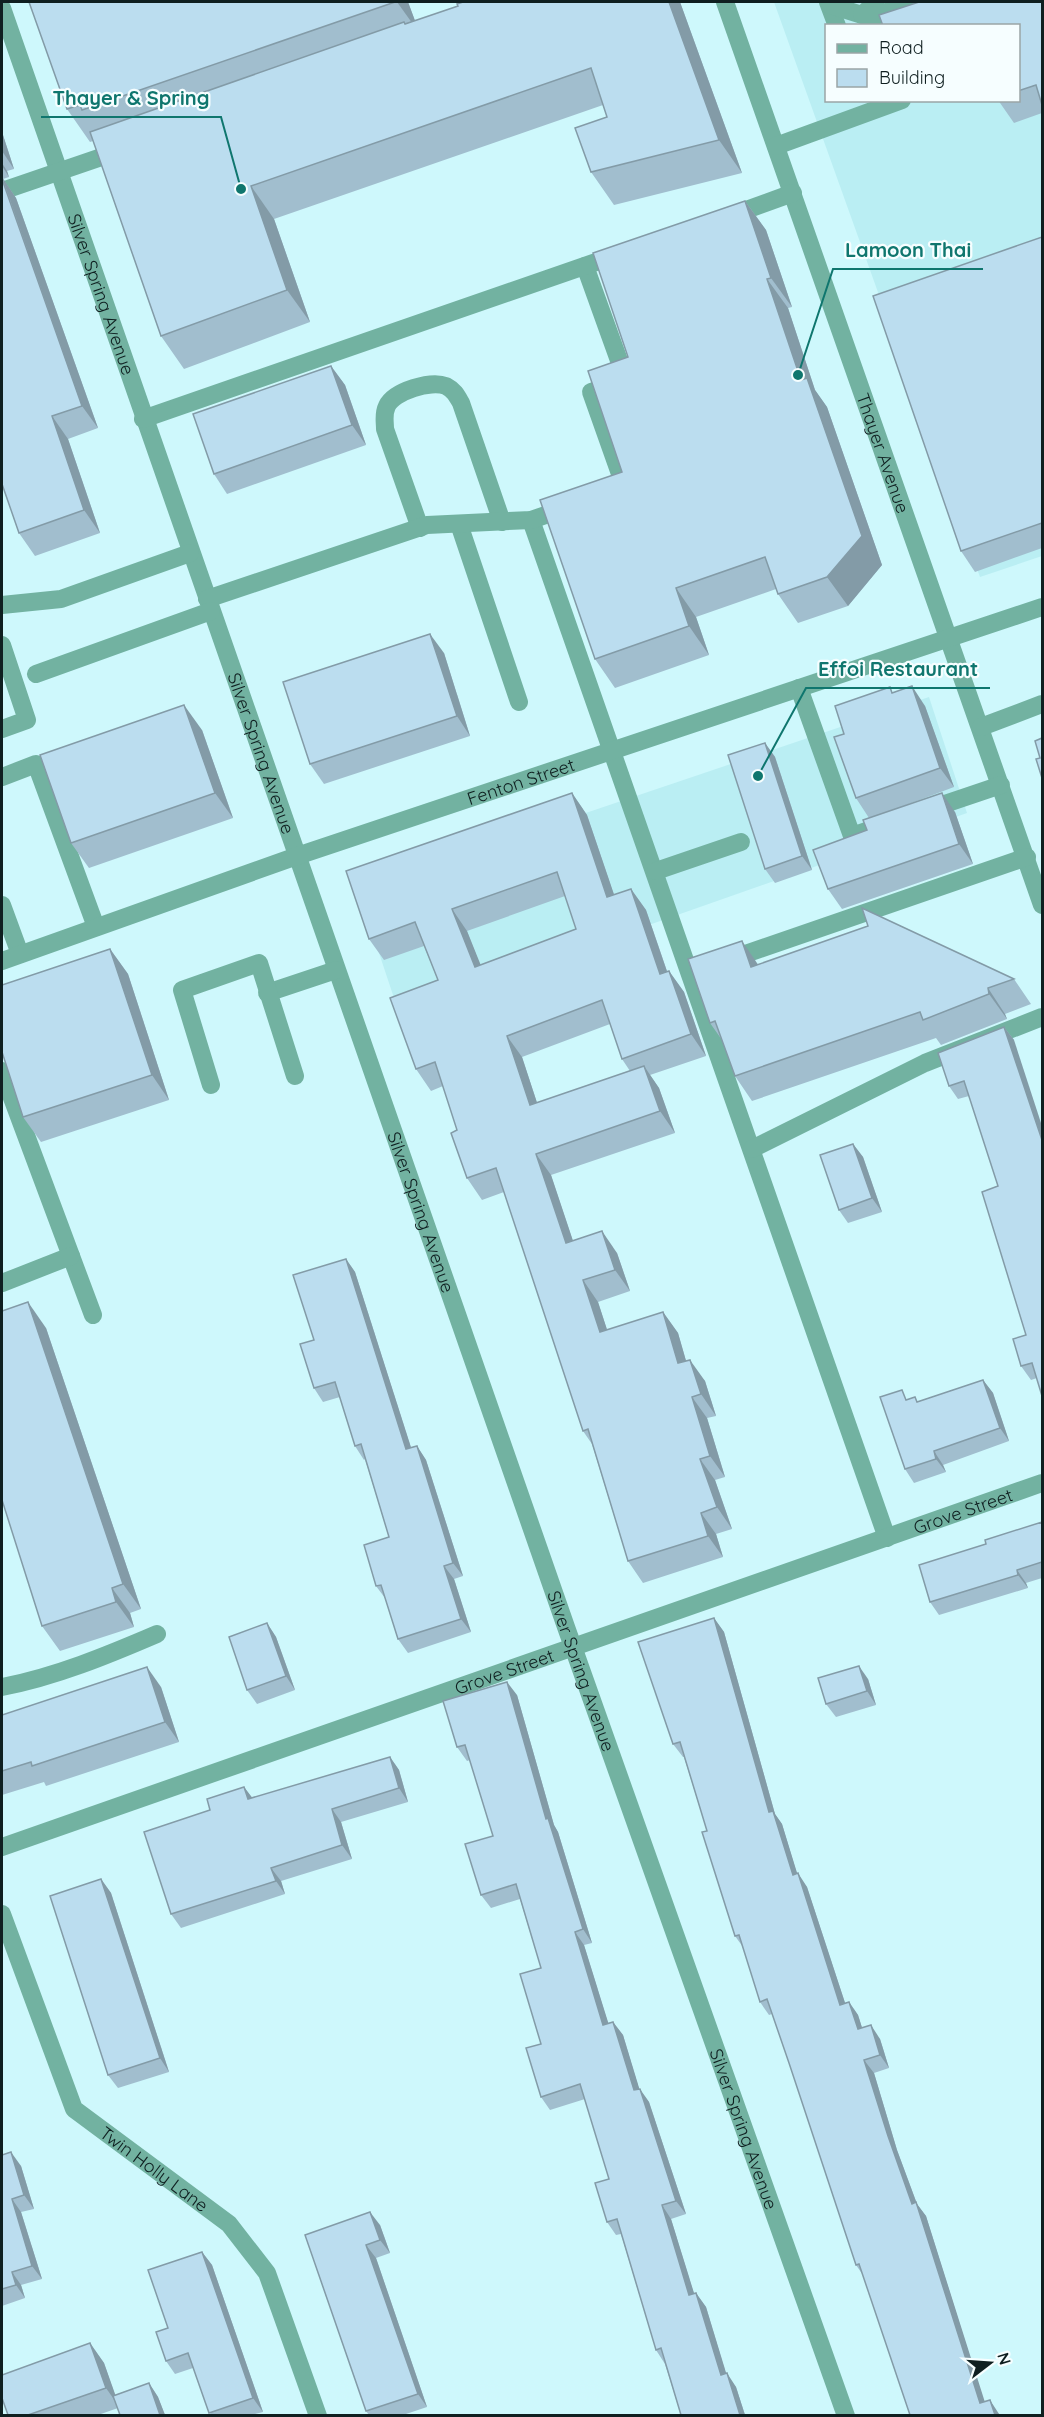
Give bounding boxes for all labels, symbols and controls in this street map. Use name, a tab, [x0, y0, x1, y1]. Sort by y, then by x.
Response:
legend	[825, 24, 1020, 102]
text: Road	[879, 36, 924, 59]
text: Building	[879, 66, 945, 89]
callout: Thayer & Spring	[41, 79, 221, 117]
text: Thayer & Spring	[53, 85, 209, 110]
street label: Silver Spring Avenue	[63, 210, 140, 378]
callout: Lamoon Thai	[833, 231, 983, 269]
text: Lamoon Thai	[845, 237, 971, 262]
street label: Thayer Avenue	[852, 390, 915, 516]
callout: Effoi Restaurant	[806, 650, 990, 688]
text: Effoi Restaurant	[818, 656, 978, 681]
street label: Silver Spring Avenue	[223, 669, 300, 837]
street label: Fenton Street	[464, 753, 577, 810]
street label: Silver Spring Avenue	[383, 1128, 460, 1296]
street label: Grove Street	[910, 1483, 1016, 1539]
street label: Silver Spring Avenue	[543, 1587, 621, 1754]
street label: Grove Street	[451, 1643, 557, 1699]
street label: Silver Spring Avenue	[705, 2045, 783, 2212]
street label: Twin Holly Lane	[96, 2121, 213, 2216]
north arrow	[960, 2333, 1020, 2393]
text: N	[993, 2350, 1016, 2367]

